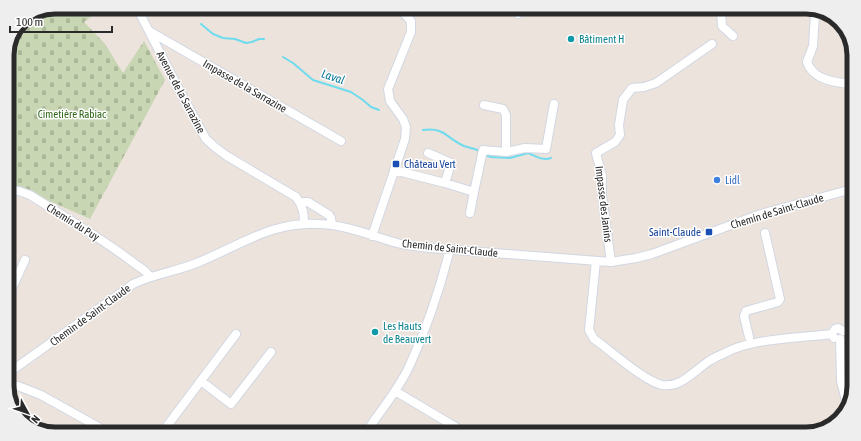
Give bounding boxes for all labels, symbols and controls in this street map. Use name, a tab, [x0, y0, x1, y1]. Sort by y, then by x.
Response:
scale bar	[10, 8, 112, 34]
text: 100 m	[16, 15, 43, 29]
place label: Bâtiment H	[579, 33, 624, 45]
marker: Bâtiment H	[566, 34, 576, 44]
street label: Avenue de la Sarrazine	[154, 49, 208, 135]
street label: Impasse de la Sarrazine	[201, 57, 289, 115]
water label: Laval	[320, 67, 346, 87]
park label: Cimetière Rabiac	[38, 108, 107, 120]
place label: Château Vert	[404, 158, 456, 170]
marker: Château Vert	[391, 159, 401, 169]
street label: Impasse des Janins	[593, 165, 615, 243]
place label: Lidl	[725, 174, 740, 186]
marker: Lidl	[712, 175, 722, 185]
street label: Chemin de Saint-Claude	[729, 191, 825, 231]
street label: Chemin du Puy	[44, 201, 102, 243]
place label: Saint-Claude	[649, 226, 701, 238]
marker: Saint-Claude	[704, 227, 714, 237]
street label: Chemin de Saint-Claude	[401, 237, 499, 259]
street label: Chemin de Saint-Claude	[48, 282, 132, 348]
place label: Les Hauts de Beauvert	[383, 320, 431, 345]
marker: Les Hauts de Beauvert	[370, 327, 380, 337]
north arrow	[8, 393, 48, 433]
text: N	[29, 413, 42, 426]

